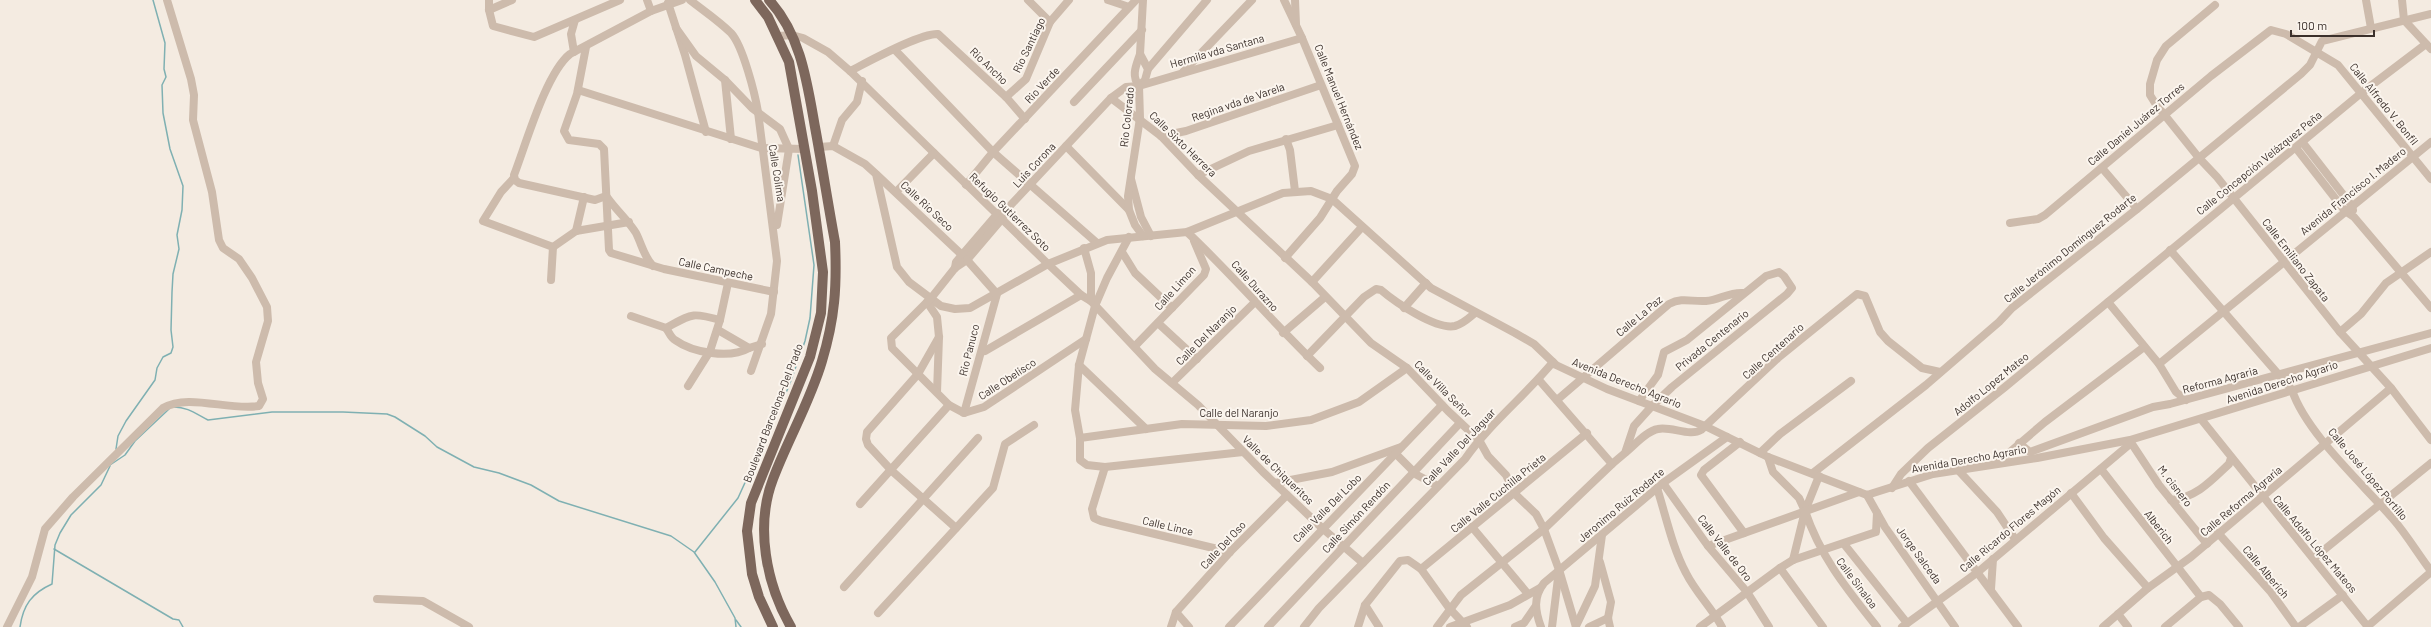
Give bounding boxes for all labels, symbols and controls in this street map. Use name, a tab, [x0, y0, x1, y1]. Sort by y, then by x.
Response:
scale bar	[2291, 12, 2374, 38]
street label: Rio Santiago	[1010, 15, 1048, 75]
text: 100 m	[2297, 18, 2327, 32]
street label: Hermila vda Santana	[1168, 31, 1265, 70]
street label: Calle Manuel Hernández	[1312, 42, 1367, 151]
street label: Rio Ancho	[968, 44, 1011, 87]
street label: Calle Alfredo V. Bonfil	[2347, 60, 2421, 147]
street label: Rio Verde	[1021, 64, 1062, 106]
street label: Calle Daniel Juárez Torres	[2085, 79, 2187, 168]
street label: Regina vda de Varela	[1190, 80, 1286, 124]
street label: Rio Colorado	[1117, 86, 1136, 148]
street label: Calle Sixto Herrera	[1147, 108, 1220, 179]
street label: Calle Concepción Velázquez Peña	[2193, 108, 2324, 217]
street label: Luis Corona	[1010, 140, 1058, 190]
street label: Calle Colima	[767, 143, 788, 203]
street label: Avenida Francisco I. Madero	[2297, 144, 2408, 237]
street label: Refugio Gutierrez Soto	[967, 170, 1054, 254]
street label: Calle Rio Seco	[898, 178, 956, 233]
street label: Calle Jerónimo Domínguez Rodarte	[2001, 190, 2139, 305]
street label: Calle Emiliano Zapata	[2260, 216, 2333, 304]
street label: Calle Campeche	[678, 254, 755, 283]
street label: Calle Durazno	[1229, 257, 1282, 314]
street label: Calle Limon	[1151, 263, 1198, 313]
street label: Calle La Paz	[1613, 292, 1665, 339]
street label: Calle Del Naranjo	[1173, 302, 1239, 368]
street label: Privada Centenario	[1672, 306, 1751, 373]
street label: Calle Centenario	[1739, 320, 1806, 382]
street label: Rio Panuco	[956, 322, 981, 377]
street label: Boulevard Barcelona-Del Prado	[740, 342, 805, 484]
street label: Adolfo Lopez Mateo	[1950, 349, 2031, 418]
street label: Calle Obelisco	[975, 355, 1038, 402]
street label: Avenida Derecho Agrario	[1571, 355, 1684, 410]
street label: Calle Villa Señor	[1412, 357, 1475, 420]
street label: Avenida Derecho Agrario	[2224, 357, 2339, 406]
street label: Reforma Agraria	[2181, 363, 2259, 396]
street label: Calle Valle Del Jaguar	[1420, 405, 1498, 488]
street label: Calle del Naranjo	[1199, 406, 1279, 419]
street label: Calle José López Portillo	[2326, 425, 2411, 522]
street label: Valle de Chiqueritos	[1240, 432, 1317, 507]
street label: Avenida Derecho Agrario	[1910, 442, 2028, 475]
street label: Calle Valle Cuchilla Prieta	[1447, 450, 1548, 535]
street label: M. cisnero	[2155, 463, 2195, 509]
street label: Calle Reforma Agraria	[2197, 463, 2284, 539]
street label: Jeronimo Ruiz Rodarte	[1575, 465, 1667, 545]
street label: Calle Valle Del Lobo	[1290, 471, 1364, 545]
street label: Calle Simón Rendón	[1319, 478, 1392, 555]
street label: Calle Ricardo Flores Magón	[1957, 483, 2063, 575]
street label: Calle Adolfo López Mateos	[2271, 492, 2360, 595]
street label: Alberich	[2142, 507, 2177, 546]
street label: Calle Valle de Oro	[1695, 512, 1755, 584]
street label: Calle Lince	[1141, 513, 1195, 538]
street label: Calle Del Oso	[1197, 518, 1248, 571]
street label: Jorge Salceda	[1894, 523, 1945, 586]
street label: Calle Alberich	[2241, 543, 2292, 601]
street label: Calle Sinaloa	[1834, 555, 1881, 611]

